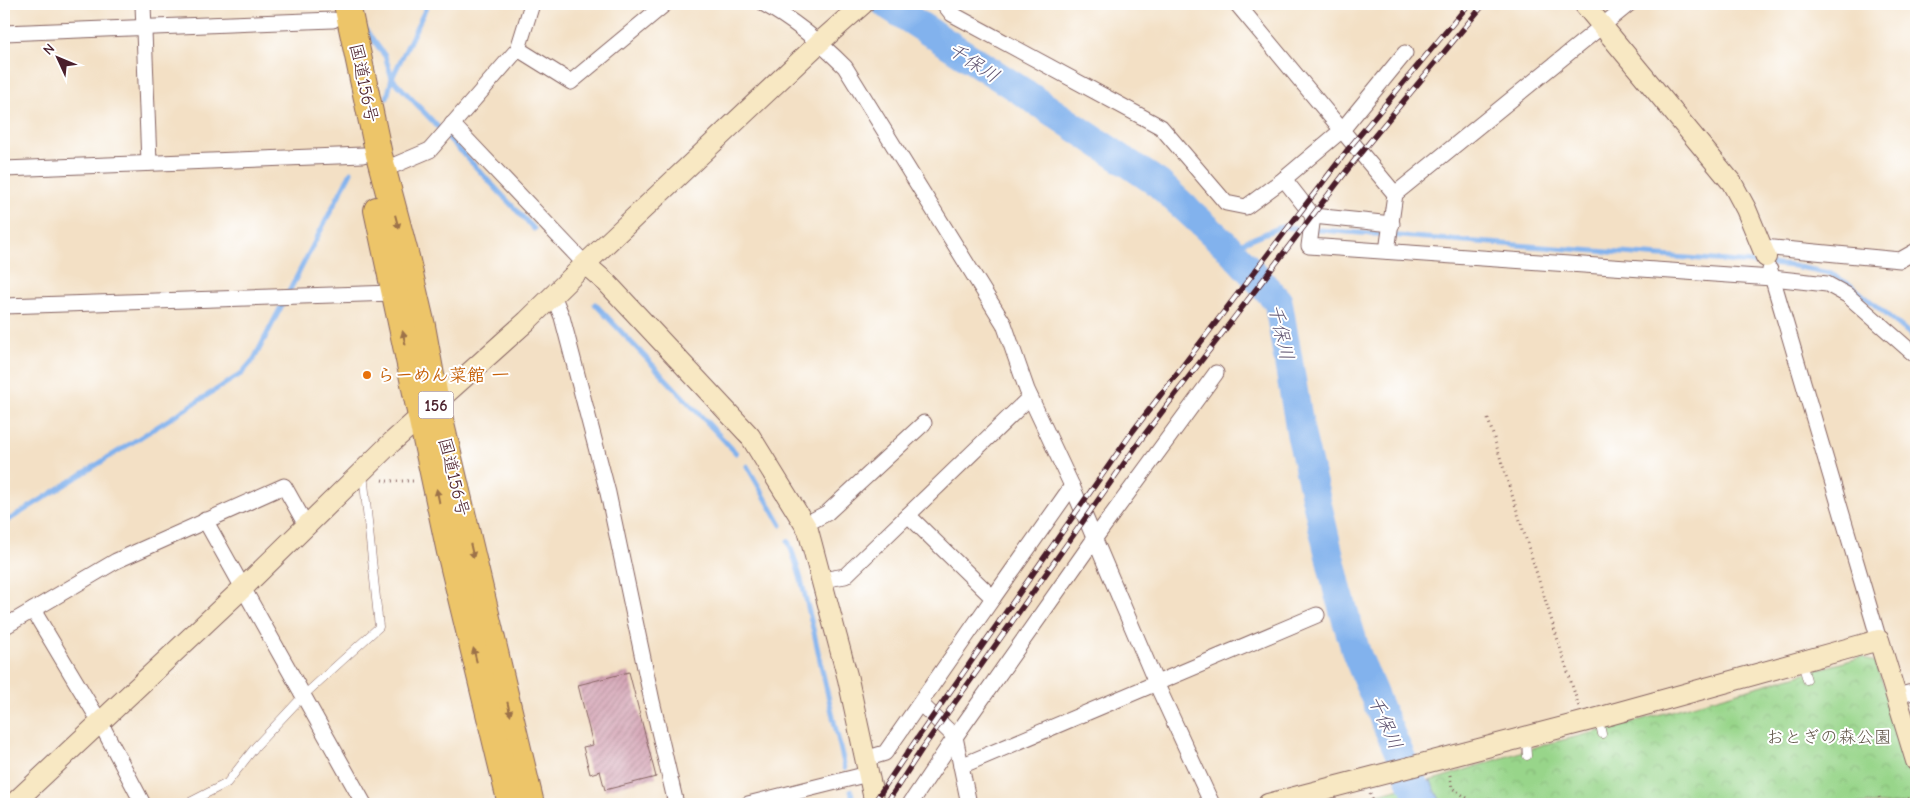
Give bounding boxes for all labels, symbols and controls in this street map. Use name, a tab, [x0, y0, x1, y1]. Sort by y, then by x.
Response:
north arrow	[32, 32, 82, 82]
water label: 千保川	[944, 38, 1003, 88]
text: N	[40, 40, 58, 59]
street label: 国道156号	[345, 41, 382, 125]
one-way arrow	[393, 214, 401, 229]
water label: 千保川	[1264, 302, 1298, 362]
one-way arrow	[400, 330, 408, 345]
place label: らーめん菜館 一	[377, 365, 509, 386]
marker: らーめん菜館 一	[361, 369, 373, 381]
road number: 156	[418, 392, 454, 418]
street label: 国道156号	[434, 435, 473, 519]
one-way arrow	[434, 489, 442, 504]
one-way arrow	[468, 543, 476, 558]
one-way arrow	[471, 647, 479, 662]
water label: 千保川	[1363, 692, 1407, 753]
one-way arrow	[505, 701, 513, 716]
park label: おとぎの森公園	[1766, 727, 1892, 748]

